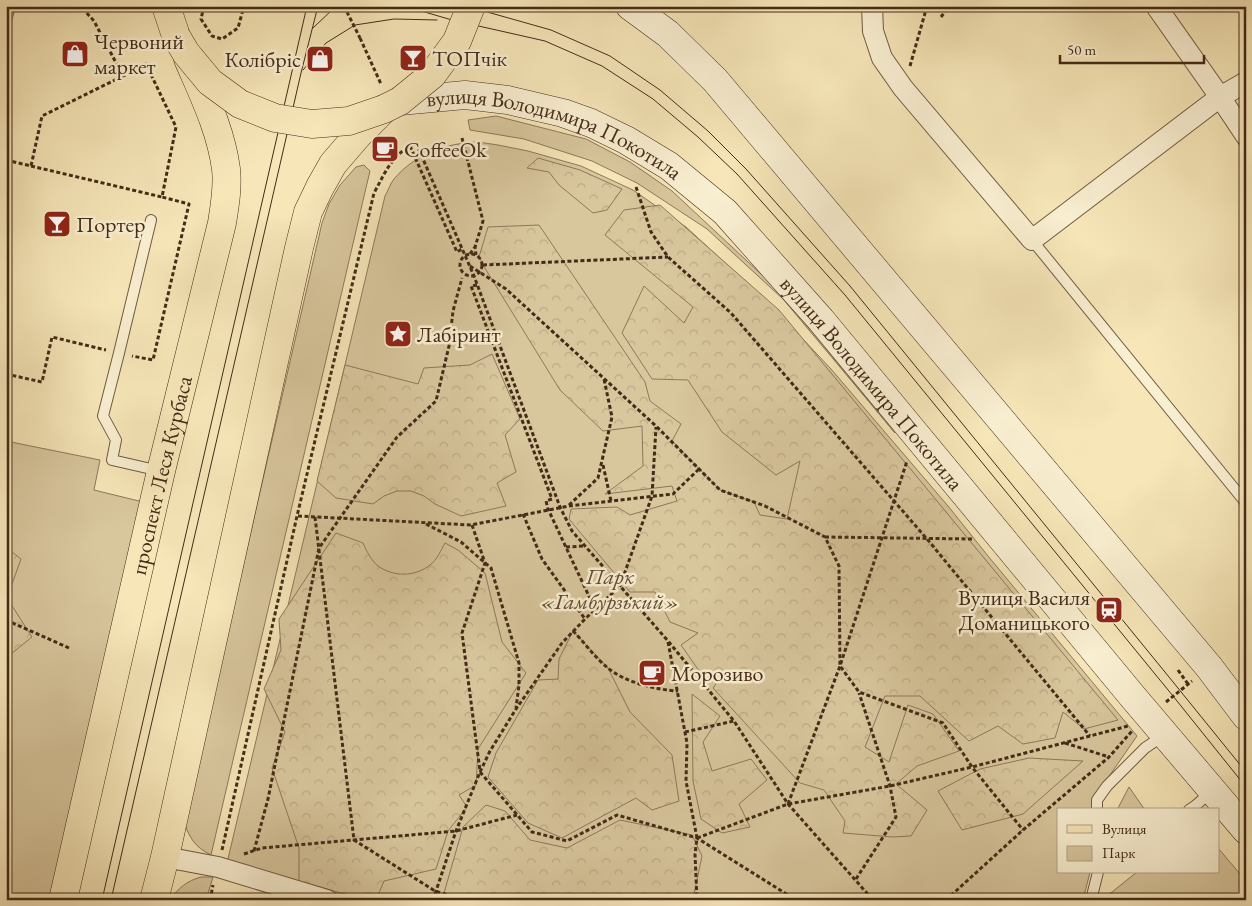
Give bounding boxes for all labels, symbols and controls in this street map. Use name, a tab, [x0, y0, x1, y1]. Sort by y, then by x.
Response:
place label: Червоний маркет	[94, 27, 184, 81]
scale bar	[1060, 32, 1203, 64]
shop icon: Червоний маркет	[60, 39, 90, 69]
text: 50 m	[1067, 40, 1096, 59]
bar icon: ТОПчік	[398, 43, 428, 73]
shop icon: Колібріс	[305, 44, 335, 74]
place label: ТОПчік	[432, 44, 508, 73]
place label: Колібріс	[224, 45, 301, 74]
street label: вулиця Володимира Покотила	[425, 81, 689, 186]
cafe icon: CoffeeOk	[370, 134, 400, 164]
place label: CoffeeOk	[404, 135, 487, 164]
bar icon: Портер	[42, 209, 72, 239]
place label: Портер	[76, 210, 146, 239]
street label: вулиця Володимира Покотила	[773, 270, 970, 497]
place icon: Лабіринт	[383, 319, 413, 349]
place label: Лабіринт	[417, 320, 500, 349]
street label: проспект Леся Курбаса	[124, 373, 199, 578]
park label: Парк «Гамбурзький»	[541, 562, 679, 616]
place label: Вулиця Василя Доманицького	[958, 583, 1090, 637]
station icon: Вулиця Василя Доманицького	[1094, 595, 1124, 625]
cafe icon: Морозиво	[637, 658, 667, 688]
place label: Морозиво	[671, 659, 764, 688]
legend	[1057, 808, 1220, 874]
text: Вулиця	[1102, 819, 1147, 838]
text: Парк	[1102, 843, 1135, 862]

